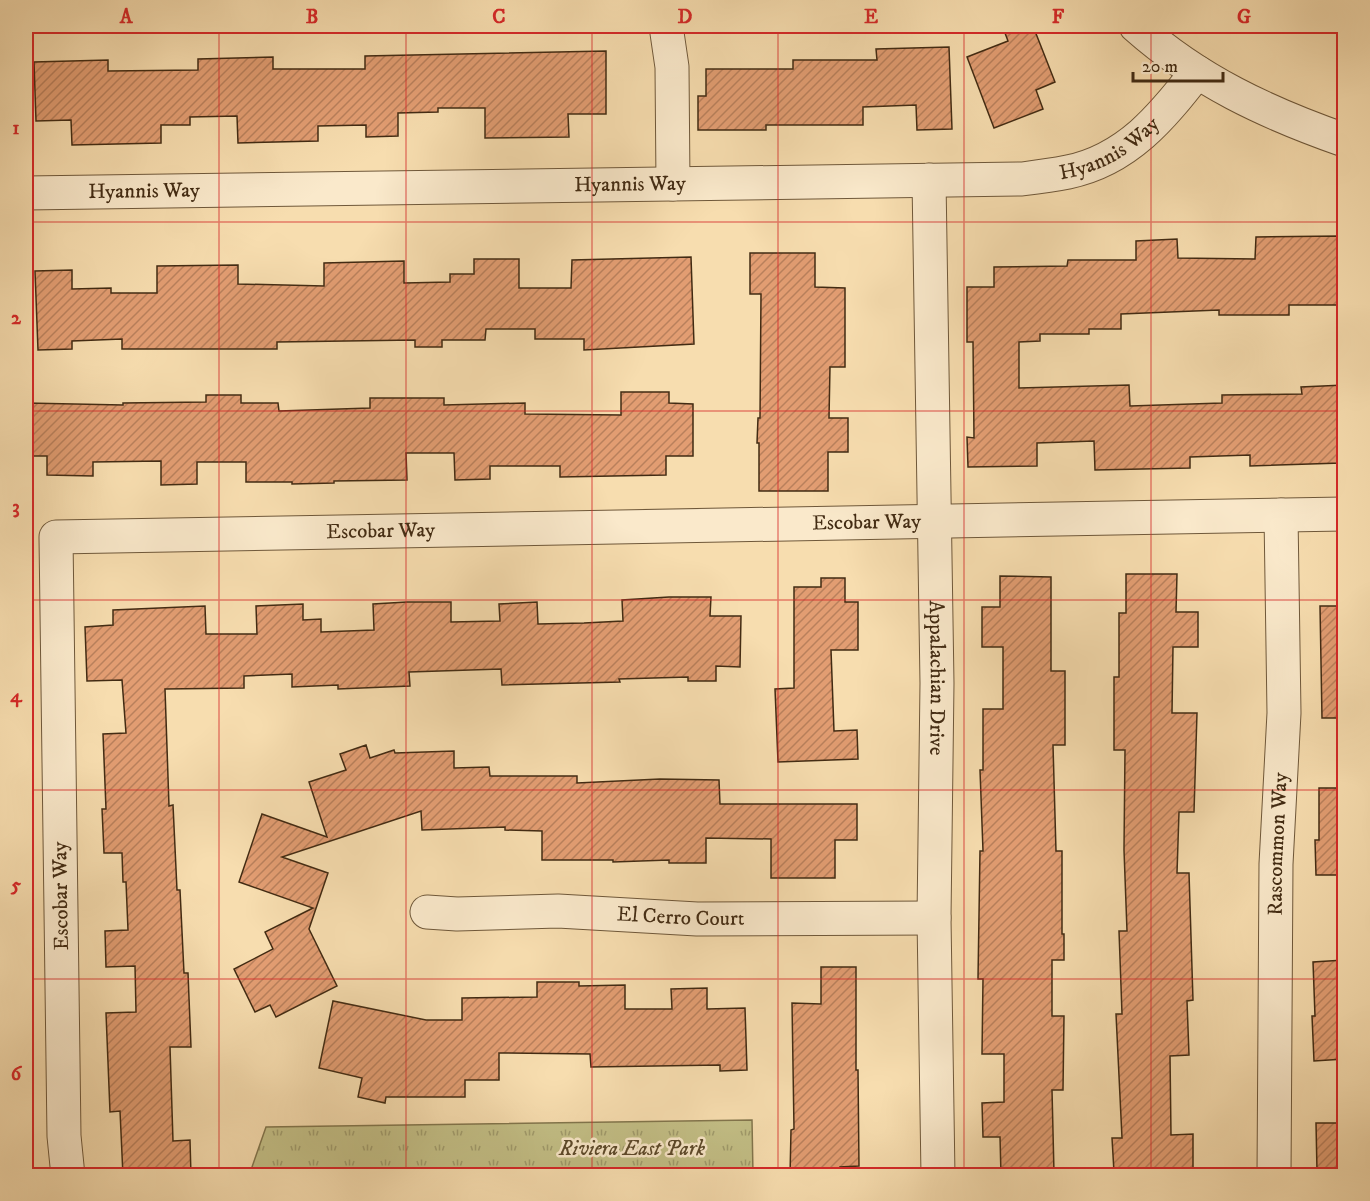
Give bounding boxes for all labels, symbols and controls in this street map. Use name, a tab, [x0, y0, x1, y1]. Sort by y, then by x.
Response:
text: A	[119, 5, 134, 30]
text: B	[306, 5, 318, 30]
text: C	[492, 5, 506, 30]
text: D	[678, 5, 693, 30]
text: E	[864, 5, 878, 30]
text: F	[1052, 5, 1065, 30]
text: G	[1237, 5, 1251, 30]
scale bar	[1133, 45, 1223, 83]
text: 20 m	[1142, 56, 1178, 78]
street label: Hyannis Way	[1057, 111, 1166, 186]
text: 1	[12, 116, 20, 141]
street label: Hyannis Way	[574, 171, 687, 198]
street label: Hyannis Way	[88, 178, 201, 205]
text: 2	[11, 306, 22, 331]
text: 3	[12, 495, 20, 520]
street label: Escobar Way	[812, 509, 922, 536]
street label: Escobar Way	[326, 517, 436, 545]
street label: Appalachian Drive	[923, 600, 950, 756]
text: 4	[10, 684, 23, 709]
street label: Rascommon Way	[1263, 771, 1294, 916]
street label: Escobar Way	[47, 840, 75, 951]
text: 5	[10, 873, 21, 898]
street label: El Cerro Court	[616, 901, 745, 932]
text: 6	[11, 1062, 23, 1087]
park label: Riviera East Park	[558, 1136, 705, 1162]

